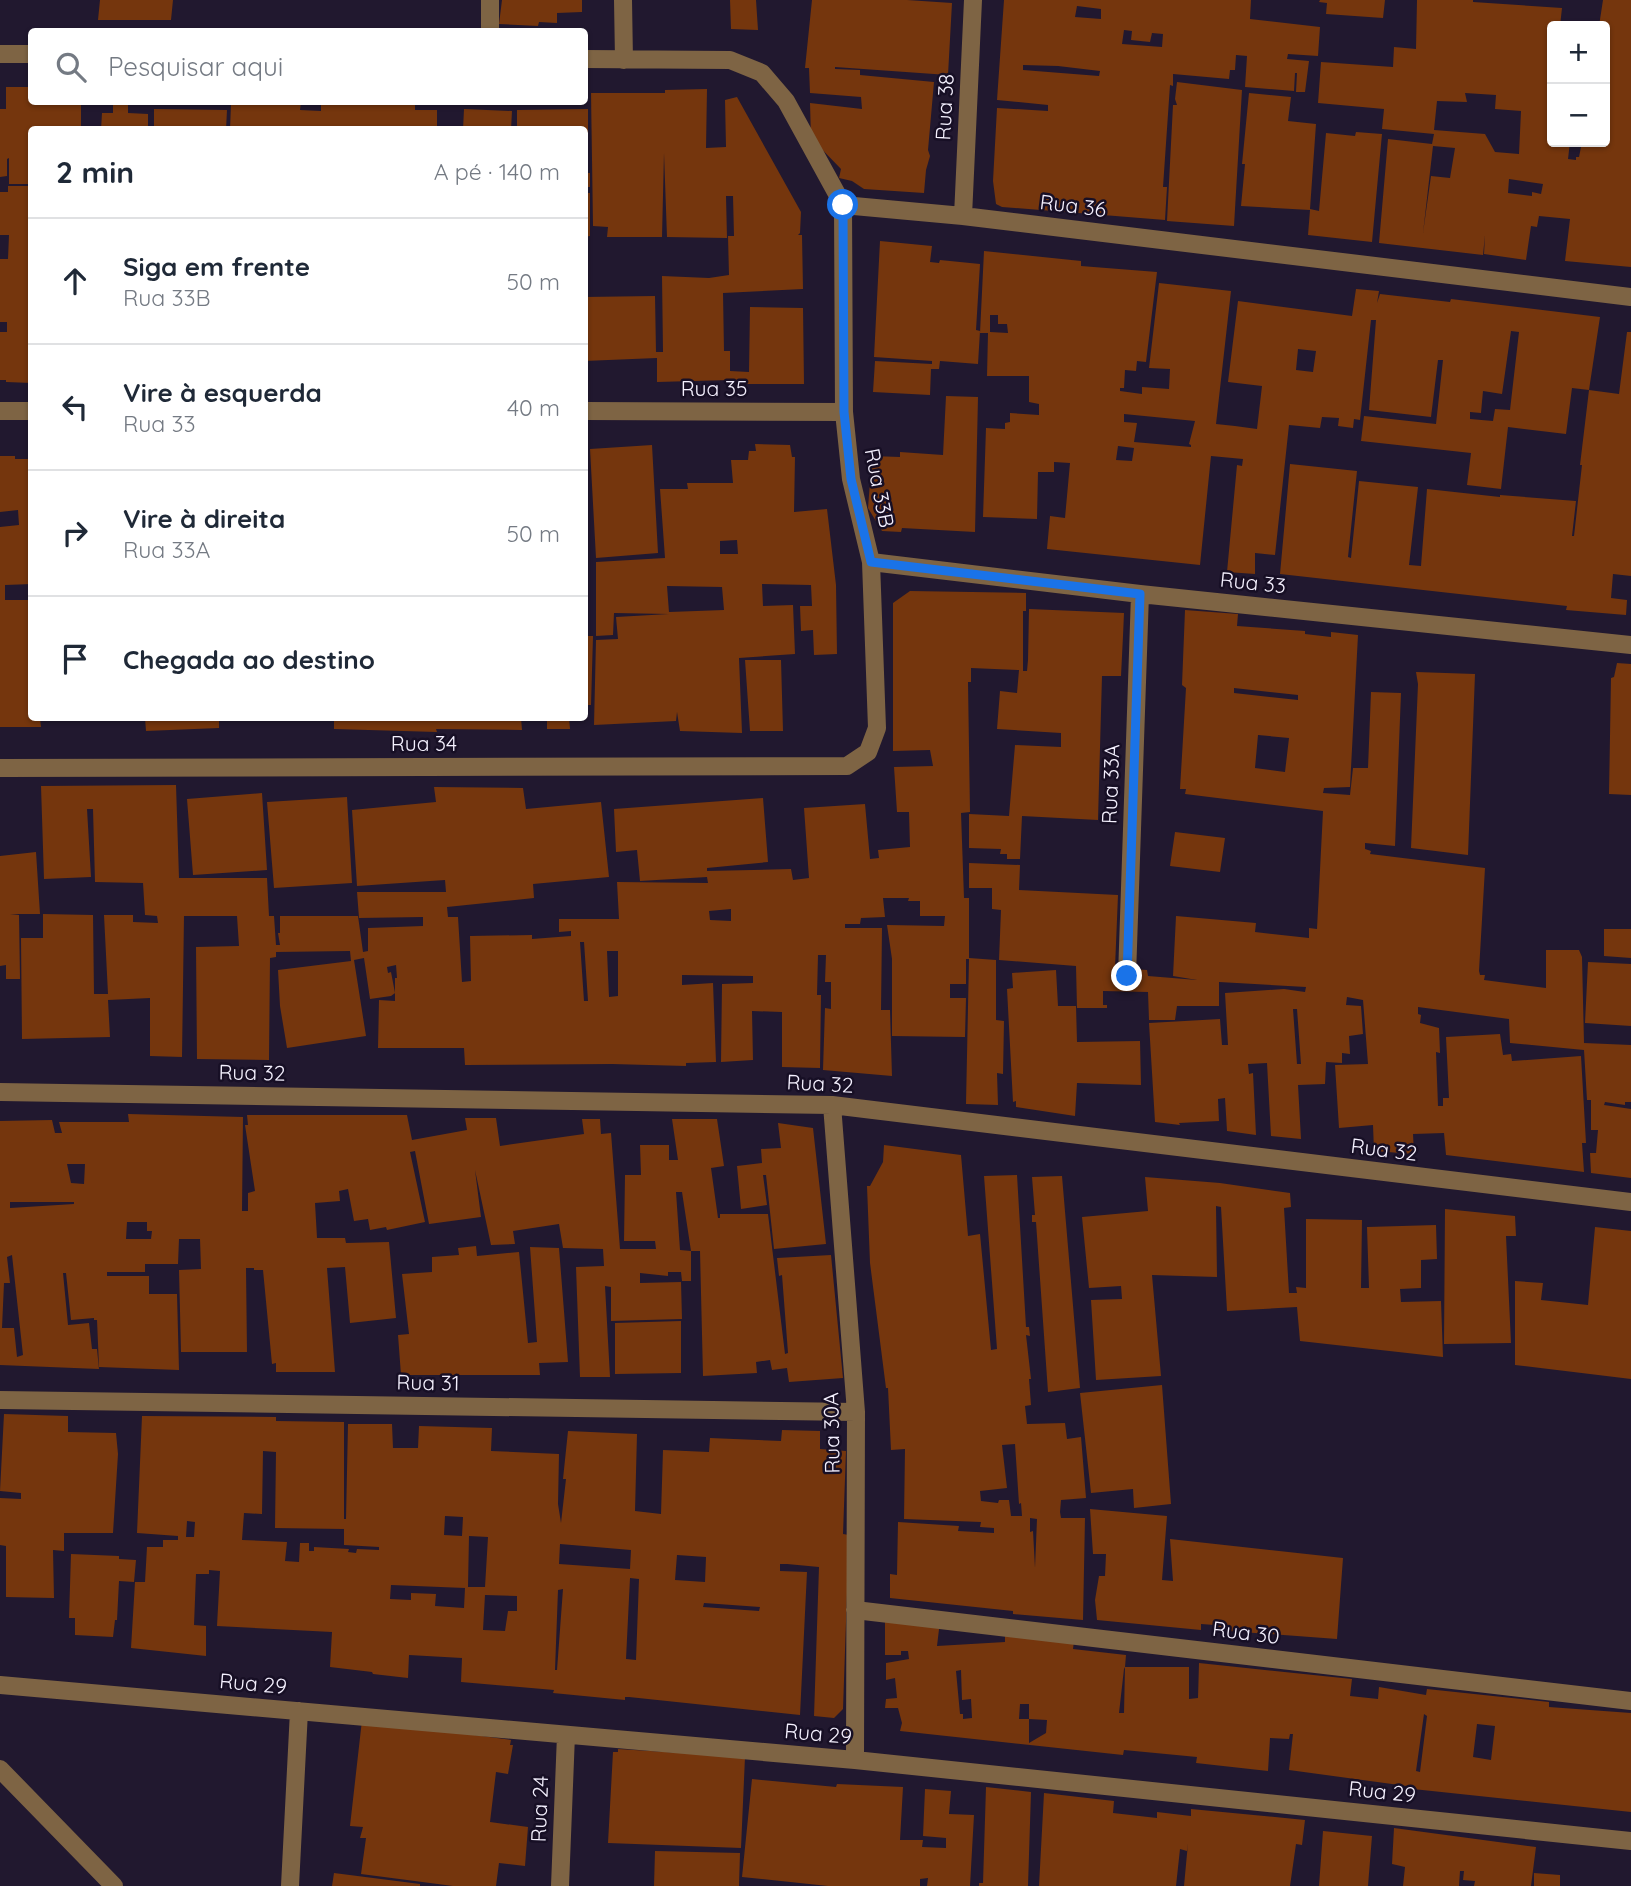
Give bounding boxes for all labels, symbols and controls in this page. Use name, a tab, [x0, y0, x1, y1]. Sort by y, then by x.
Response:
map controls	[1547, 21, 1610, 147]
button: +	[1547, 21, 1610, 84]
search box	[28, 28, 588, 105]
icon: search	[52, 48, 90, 86]
text: Pesquisar aqui	[108, 50, 283, 83]
street label: Rua 38	[929, 73, 959, 141]
button: −	[1547, 84, 1610, 147]
text: 2 min	[56, 153, 134, 191]
text: A pé · 140 m	[434, 157, 560, 186]
street label: Rua 36	[1038, 188, 1108, 222]
route start	[827, 189, 858, 220]
text: Siga em frente	[123, 250, 310, 283]
icon: ahead	[56, 262, 94, 300]
text: 50 m	[507, 267, 560, 296]
text: Rua 33B	[123, 283, 211, 312]
street label: Rua 35	[681, 375, 747, 401]
text: Vire à esquerda	[123, 376, 322, 409]
icon: left	[56, 388, 94, 426]
text: 40 m	[507, 393, 560, 422]
text: Rua 33	[123, 409, 196, 438]
street label: Rua 33B	[860, 446, 900, 530]
text: Vire à direita	[123, 502, 285, 535]
icon: right	[56, 514, 94, 552]
text: 50 m	[507, 519, 560, 548]
text: Rua 33A	[123, 535, 210, 564]
street label: Rua 33	[1219, 566, 1287, 598]
icon: arrive	[56, 640, 94, 678]
text: Chegada ao destino	[123, 643, 375, 676]
street label: Rua 34	[391, 730, 457, 756]
street label: Rua 33A	[1096, 744, 1124, 824]
route end	[1111, 960, 1142, 991]
street label: Rua 32	[218, 1058, 286, 1086]
street label: Rua 32	[786, 1068, 854, 1098]
street label: Rua 32	[1349, 1132, 1419, 1166]
street label: Rua 31	[396, 1368, 460, 1396]
street label: Rua 30A	[817, 1392, 845, 1474]
street label: Rua 30	[1211, 1615, 1281, 1649]
street label: Rua 29	[218, 1667, 288, 1699]
street label: Rua 29	[783, 1717, 853, 1749]
street label: Rua 24	[525, 1775, 553, 1843]
street label: Rua 29	[1347, 1775, 1417, 1807]

